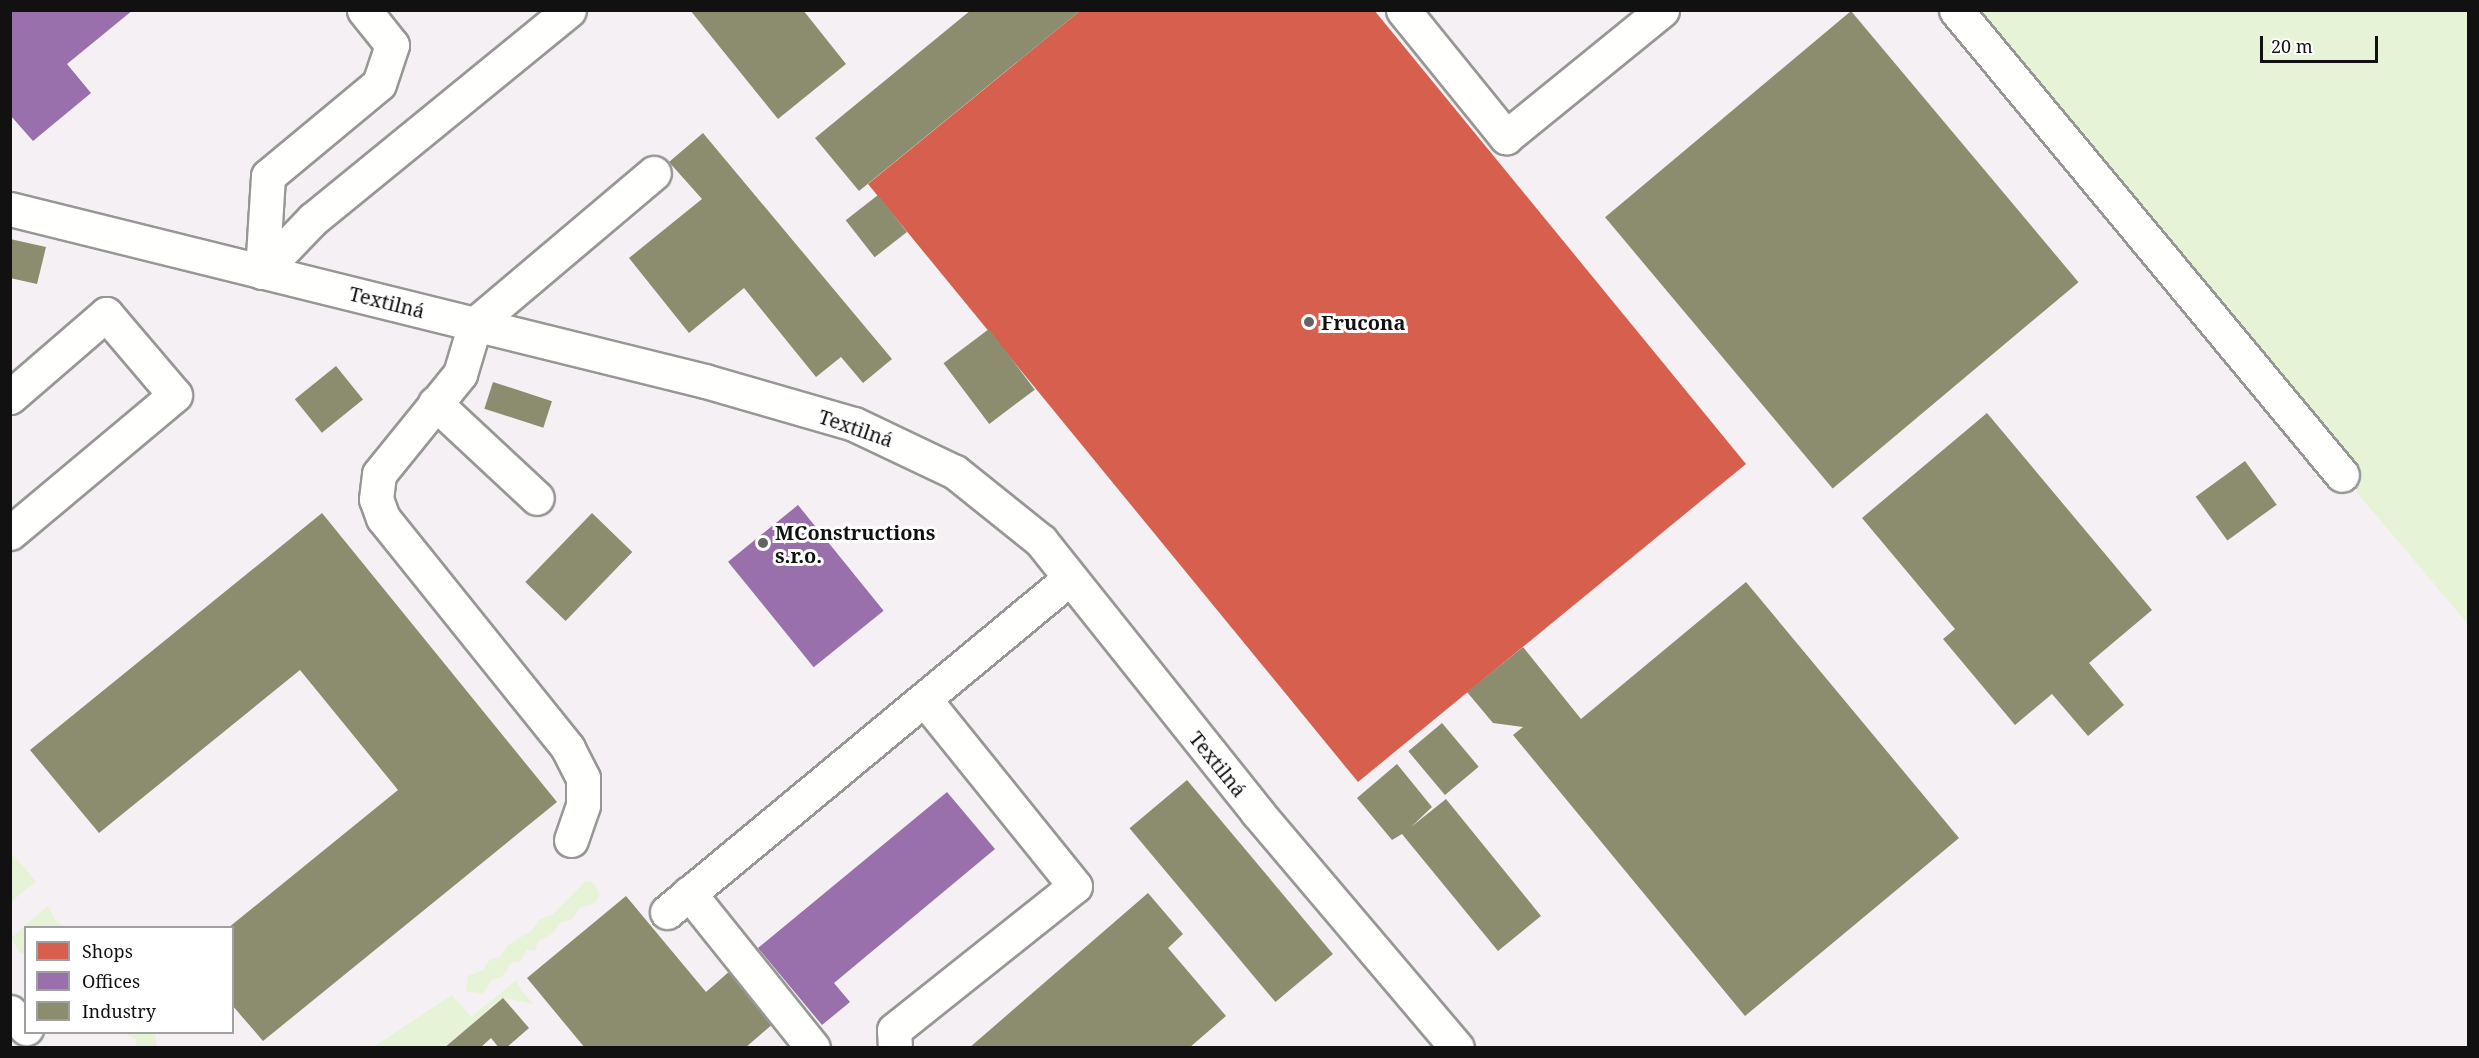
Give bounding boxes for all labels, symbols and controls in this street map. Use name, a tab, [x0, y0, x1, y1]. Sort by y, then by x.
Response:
scale bar	[2263, 24, 2382, 62]
text: 20 m	[2271, 34, 2313, 58]
street label: Textilná	[347, 281, 427, 323]
place label: Frucona	[1321, 310, 1405, 334]
marker: Frucona	[1302, 315, 1316, 329]
street label: Textilná	[816, 404, 896, 452]
place label: MConstructions s.r.o.	[775, 520, 935, 567]
marker: MConstructions s.r.o.	[756, 536, 770, 550]
street label: Textilná	[1184, 726, 1252, 802]
legend	[24, 926, 234, 1034]
text: Shops	[82, 939, 133, 963]
text: Offices	[82, 969, 140, 993]
text: Industry	[82, 999, 156, 1023]

